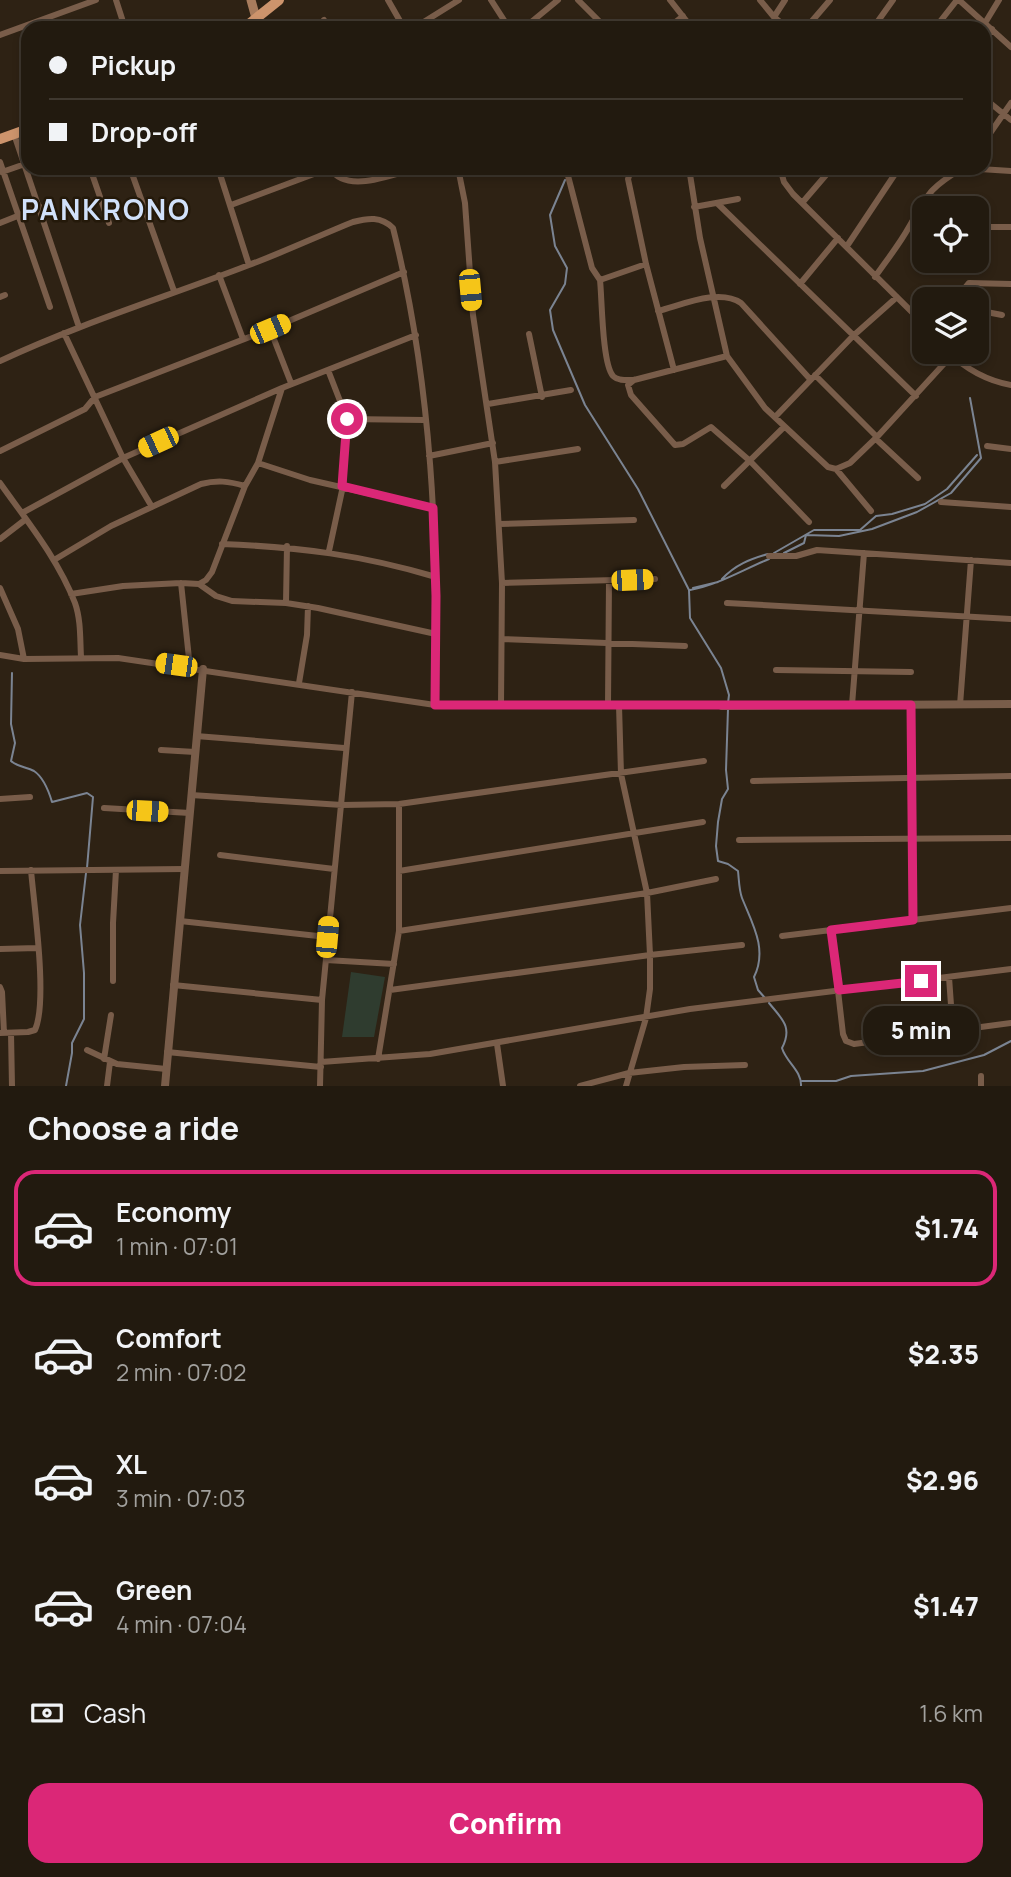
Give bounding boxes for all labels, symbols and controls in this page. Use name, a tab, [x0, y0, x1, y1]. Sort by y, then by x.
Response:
text: Pickup	[91, 47, 176, 83]
text: Drop-off	[91, 114, 197, 150]
district label: PANKRONO	[21, 190, 191, 228]
map controls	[912, 196, 989, 364]
button: locate	[912, 196, 989, 273]
car	[458, 268, 483, 312]
button: layers	[912, 287, 989, 364]
car	[247, 311, 294, 347]
route start	[331, 403, 363, 435]
car	[135, 424, 182, 460]
car	[611, 569, 654, 591]
car	[154, 652, 199, 678]
car	[126, 799, 169, 823]
car	[315, 915, 340, 959]
route end	[905, 965, 937, 997]
callout: 5 min	[863, 1006, 979, 1054]
text: 5 min	[891, 1014, 951, 1046]
text: Choose a ride	[28, 1106, 239, 1150]
text: Economy	[116, 1194, 231, 1230]
icon: car	[32, 1197, 95, 1260]
text: $1.74	[914, 1210, 979, 1246]
text: 1 min · 07:01	[116, 1230, 238, 1262]
text: Comfort	[116, 1320, 222, 1356]
icon: car	[32, 1323, 95, 1386]
text: $2.35	[908, 1336, 979, 1372]
text: 2 min · 07:02	[116, 1356, 246, 1388]
text: XL	[116, 1446, 147, 1482]
icon: car	[32, 1449, 95, 1512]
text: $2.96	[906, 1462, 979, 1498]
text: 3 min · 07:03	[116, 1482, 245, 1514]
text: Green	[116, 1572, 192, 1608]
icon: car	[32, 1575, 95, 1638]
text: $1.47	[913, 1588, 979, 1624]
text: 4 min · 07:04	[116, 1608, 247, 1640]
icon: cash	[28, 1694, 66, 1732]
text: Cash	[84, 1695, 146, 1731]
text: 1.6 km	[919, 1697, 983, 1729]
button: Confirm	[28, 1783, 983, 1863]

